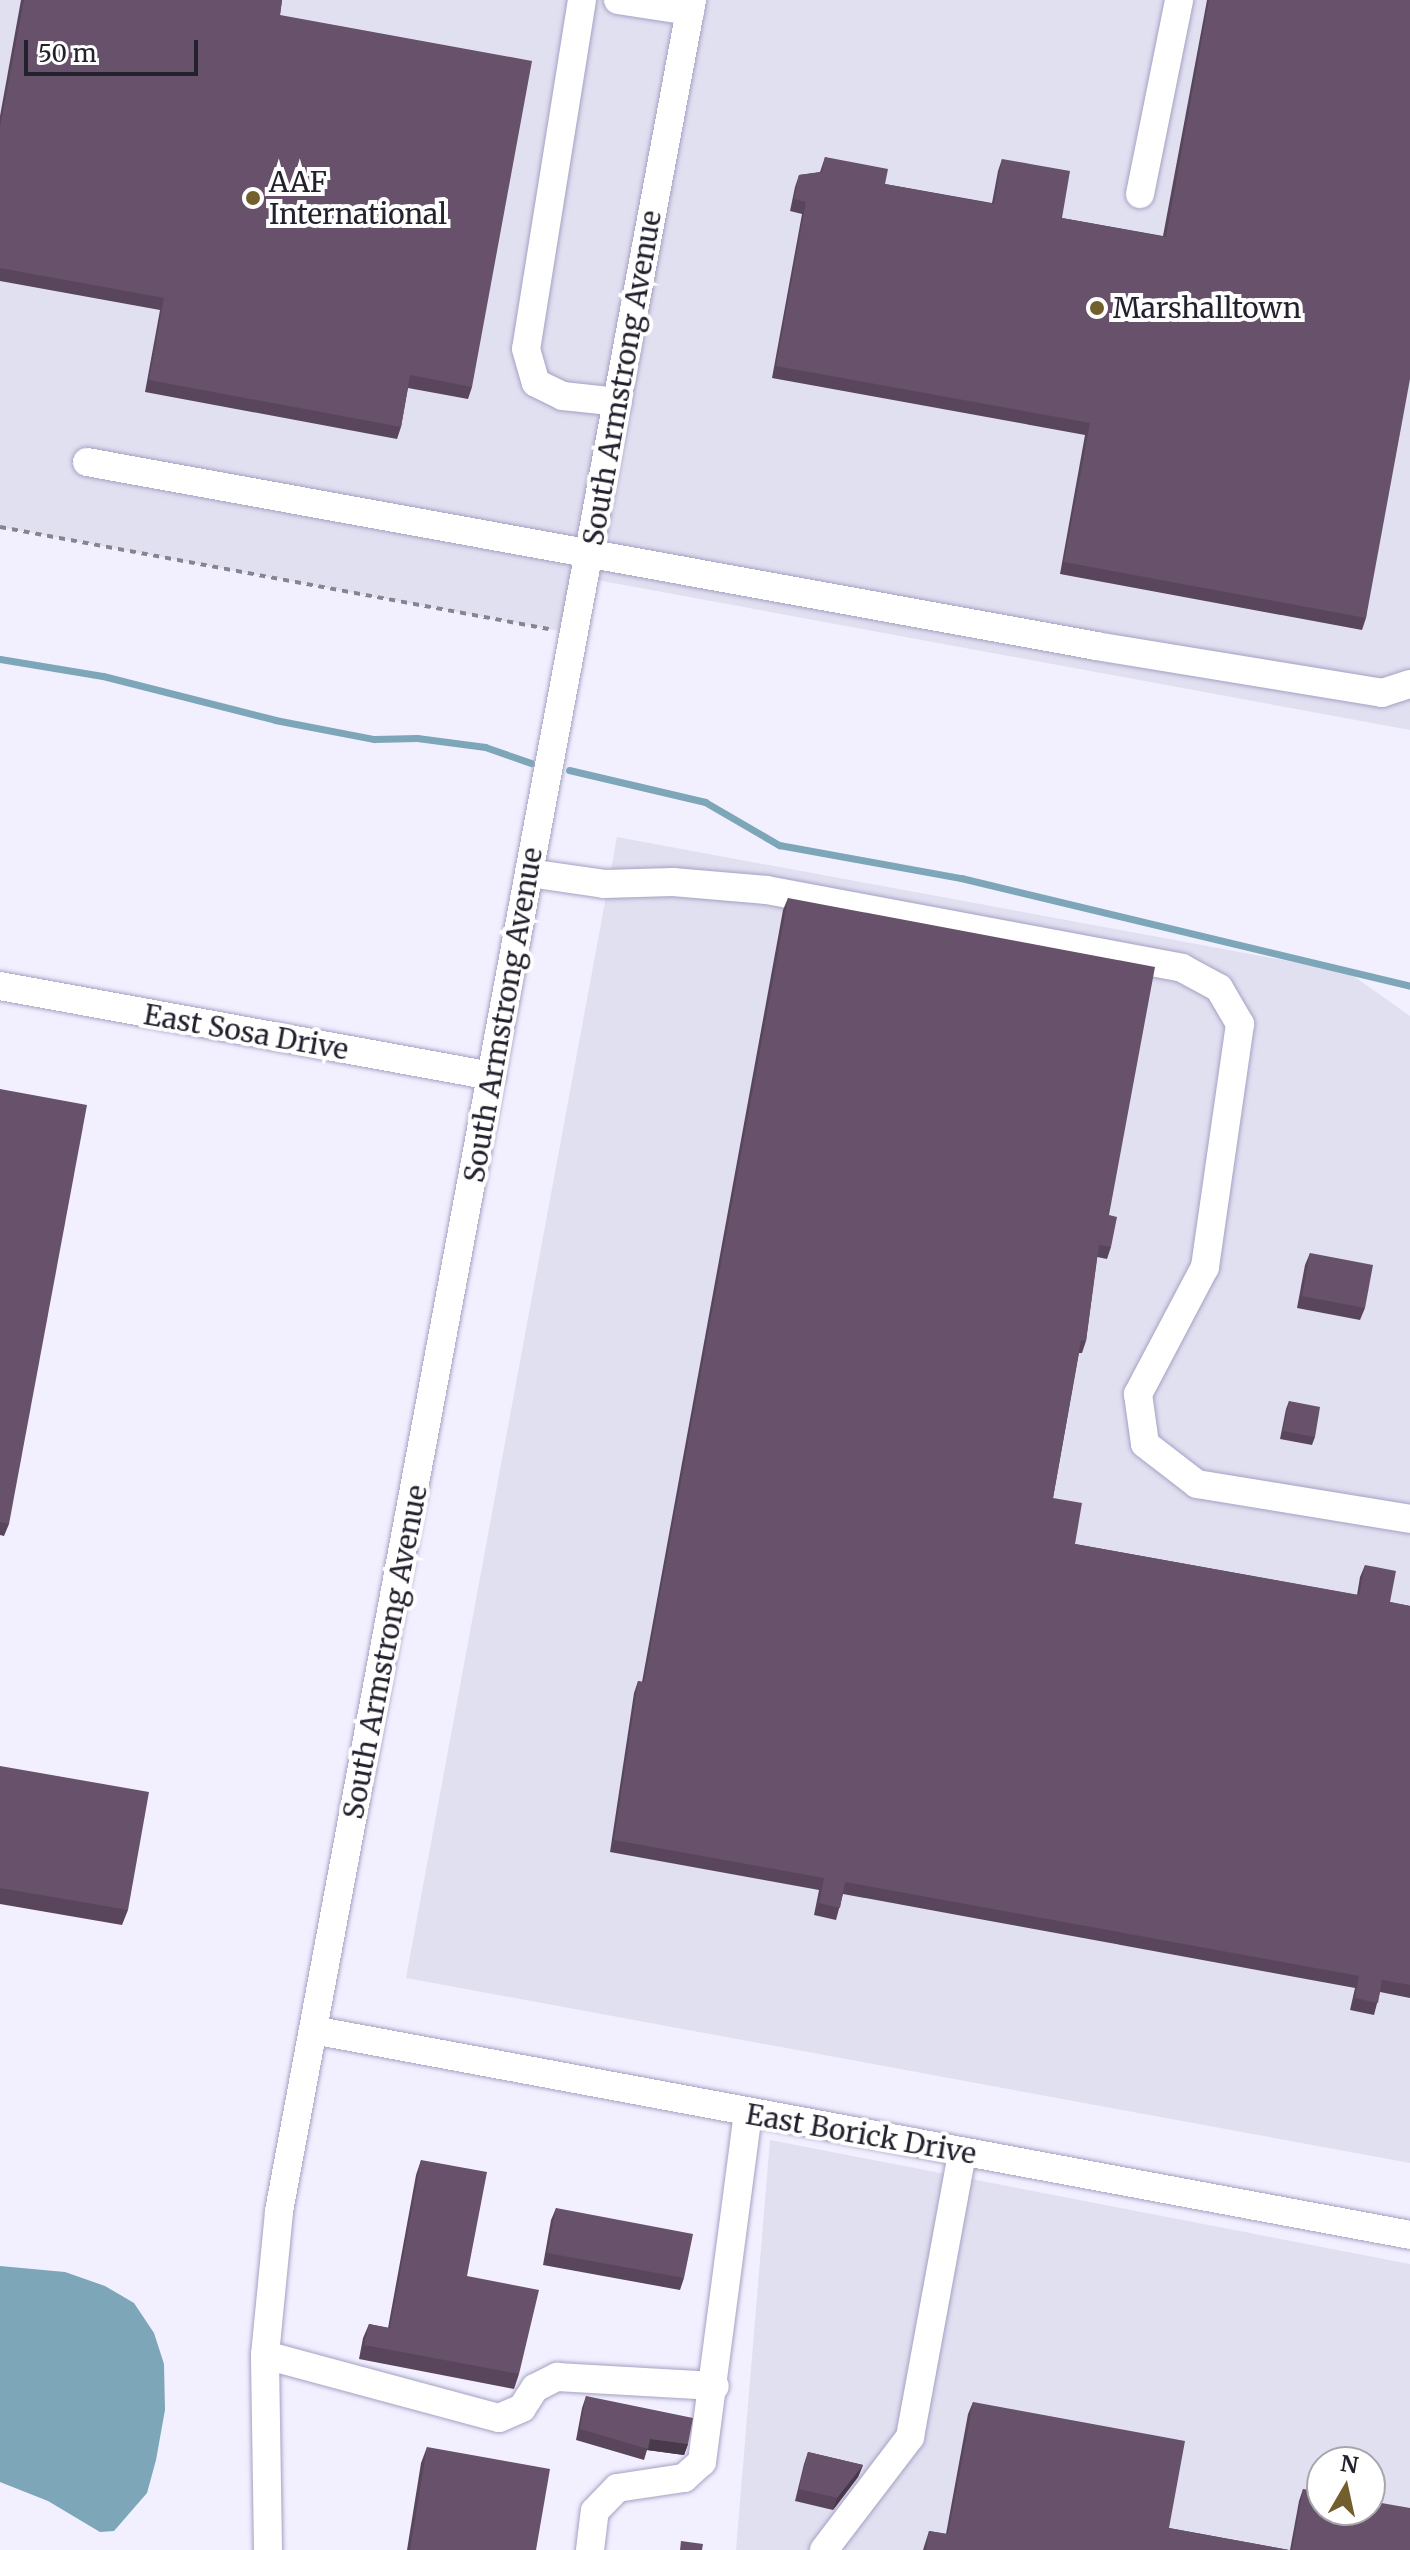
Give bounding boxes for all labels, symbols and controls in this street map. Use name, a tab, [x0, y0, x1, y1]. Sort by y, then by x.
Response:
scale bar	[28, 24, 202, 74]
text: 50 m	[38, 38, 97, 69]
place label: AAF International	[269, 165, 447, 231]
marker: AAF International	[244, 189, 262, 207]
street label: South Armstrong Avenue	[576, 208, 668, 548]
place label: Marshalltown	[1113, 291, 1301, 325]
marker: Marshalltown	[1088, 299, 1106, 317]
street label: South Armstrong Avenue	[457, 845, 549, 1185]
street label: East Sosa Drive	[141, 997, 351, 1067]
street label: South Armstrong Avenue	[336, 1482, 434, 1822]
street label: East Borick Drive	[743, 2097, 979, 2171]
north arrow	[1306, 2446, 1386, 2526]
text: N	[1339, 2449, 1360, 2479]

